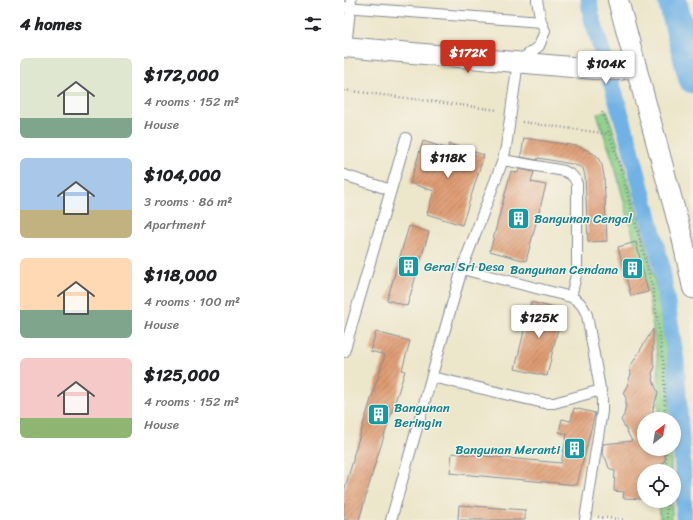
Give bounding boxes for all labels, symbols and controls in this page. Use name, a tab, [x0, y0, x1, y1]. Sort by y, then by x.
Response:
text: 4 homes	[20, 9, 81, 39]
icon: filters	[302, 13, 324, 35]
pin: $172K	[440, 40, 496, 74]
text: $172K	[449, 41, 487, 64]
pin: $104K	[578, 51, 634, 85]
text: $104K	[587, 52, 625, 75]
text: $172,000	[144, 60, 219, 90]
icon: home	[52, 74, 100, 122]
text: 4 rooms · 152 m²	[144, 90, 239, 113]
text: House	[144, 113, 179, 136]
pin: $118K	[420, 145, 476, 179]
text: $118K	[430, 146, 466, 169]
text: $104,000	[144, 160, 221, 190]
icon: home	[52, 174, 100, 222]
text: 3 rooms · 86 m²	[144, 190, 232, 213]
building icon: Bangunan Cengal	[505, 205, 531, 231]
place label: Bangunan Cengal	[534, 207, 632, 230]
text: Apartment	[144, 213, 205, 236]
building icon: Gerai Sri Desa	[395, 253, 421, 279]
place label: Gerai Sri Desa	[424, 255, 505, 278]
building icon: Bangunan Cendana	[620, 256, 646, 282]
place label: Bangunan Cendana	[510, 258, 618, 281]
text: $118,000	[144, 260, 217, 290]
icon: home	[52, 274, 100, 322]
text: 4 rooms · 100 m²	[144, 290, 240, 313]
pin: $125K	[511, 305, 567, 339]
text: $125K	[520, 306, 558, 329]
text: House	[144, 313, 179, 336]
text: $125,000	[144, 360, 220, 390]
icon: home	[52, 374, 100, 422]
text: 4 rooms · 152 m²	[144, 390, 239, 413]
place label: Bangunan Beringin	[394, 396, 450, 434]
building icon: Bangunan Beringin	[366, 401, 392, 427]
north arrow	[637, 412, 681, 456]
map controls	[637, 412, 681, 508]
text: House	[144, 413, 179, 436]
building icon: Bangunan Meranti	[562, 436, 588, 462]
place label: Bangunan Meranti	[455, 438, 560, 461]
button: locate	[637, 464, 681, 508]

